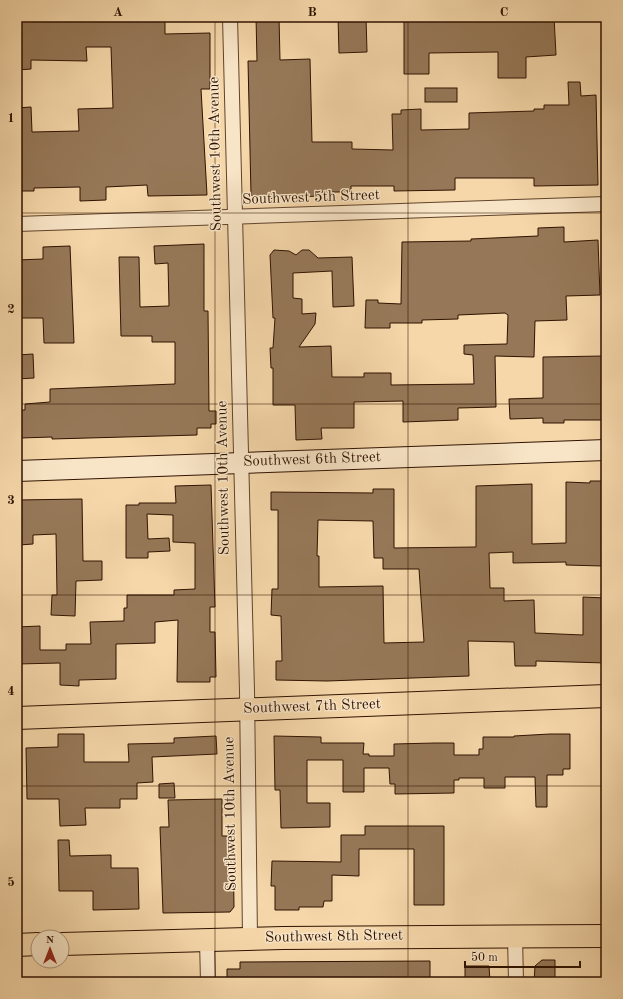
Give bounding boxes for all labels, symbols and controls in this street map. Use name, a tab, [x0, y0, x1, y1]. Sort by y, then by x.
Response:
text: A	[113, 6, 123, 19]
text: B	[307, 6, 317, 19]
text: C	[500, 6, 508, 19]
street label: Southwest 10th Avenue	[207, 76, 225, 231]
text: 1	[7, 112, 15, 125]
street label: Southwest 5th Street	[242, 188, 380, 208]
text: 2	[7, 303, 15, 316]
street label: Southwest 10th Avenue	[215, 400, 233, 555]
street label: Southwest 6th Street	[243, 450, 381, 470]
text: 3	[7, 494, 15, 507]
text: 4	[7, 685, 15, 698]
street label: Southwest 7th Street	[243, 697, 381, 717]
street label: Southwest 10th Avenue	[222, 736, 240, 891]
text: 5	[7, 876, 15, 889]
street label: Southwest 8th Street	[265, 928, 403, 946]
north arrow	[30, 929, 70, 969]
text: N	[46, 935, 55, 946]
scale bar	[465, 943, 580, 969]
text: 50 m	[471, 951, 498, 964]

